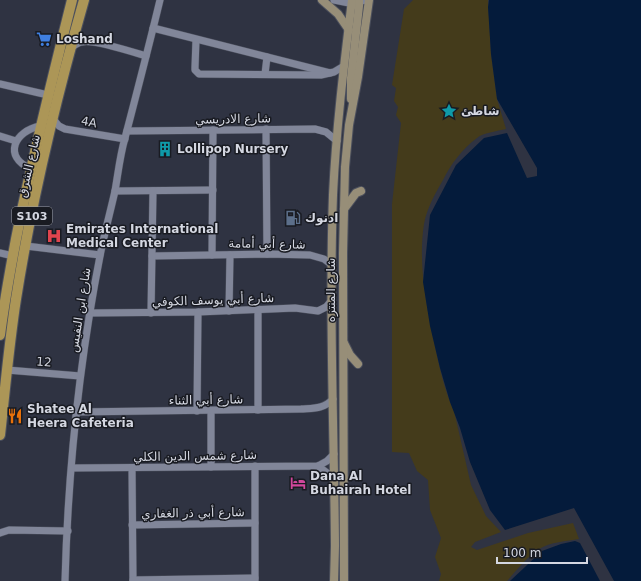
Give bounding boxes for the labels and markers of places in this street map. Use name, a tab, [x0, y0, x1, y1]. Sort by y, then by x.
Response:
supermarket icon: Loshand	[35, 30, 53, 48]
place label: Loshand	[56, 32, 113, 46]
place icon: شاطئ	[440, 102, 458, 120]
place label: شاطئ	[461, 104, 500, 118]
building icon: Lollipop Nursery	[156, 140, 174, 158]
place label: Lollipop Nursery	[177, 142, 289, 156]
fuel station icon: ادنوك	[284, 209, 302, 227]
place label: ادنوك	[305, 211, 338, 226]
place label: Emirates International Medical Center	[66, 222, 218, 250]
hospital icon: Emirates International Medical Center	[45, 227, 63, 245]
place label: Shatee Al Heera Cafeteria	[27, 402, 134, 430]
restaurant icon: Shatee Al Heera Cafeteria	[6, 407, 24, 425]
place label: Dana Al Buhairah Hotel	[310, 469, 411, 497]
hotel icon: Dana Al Buhairah Hotel	[289, 474, 307, 492]

